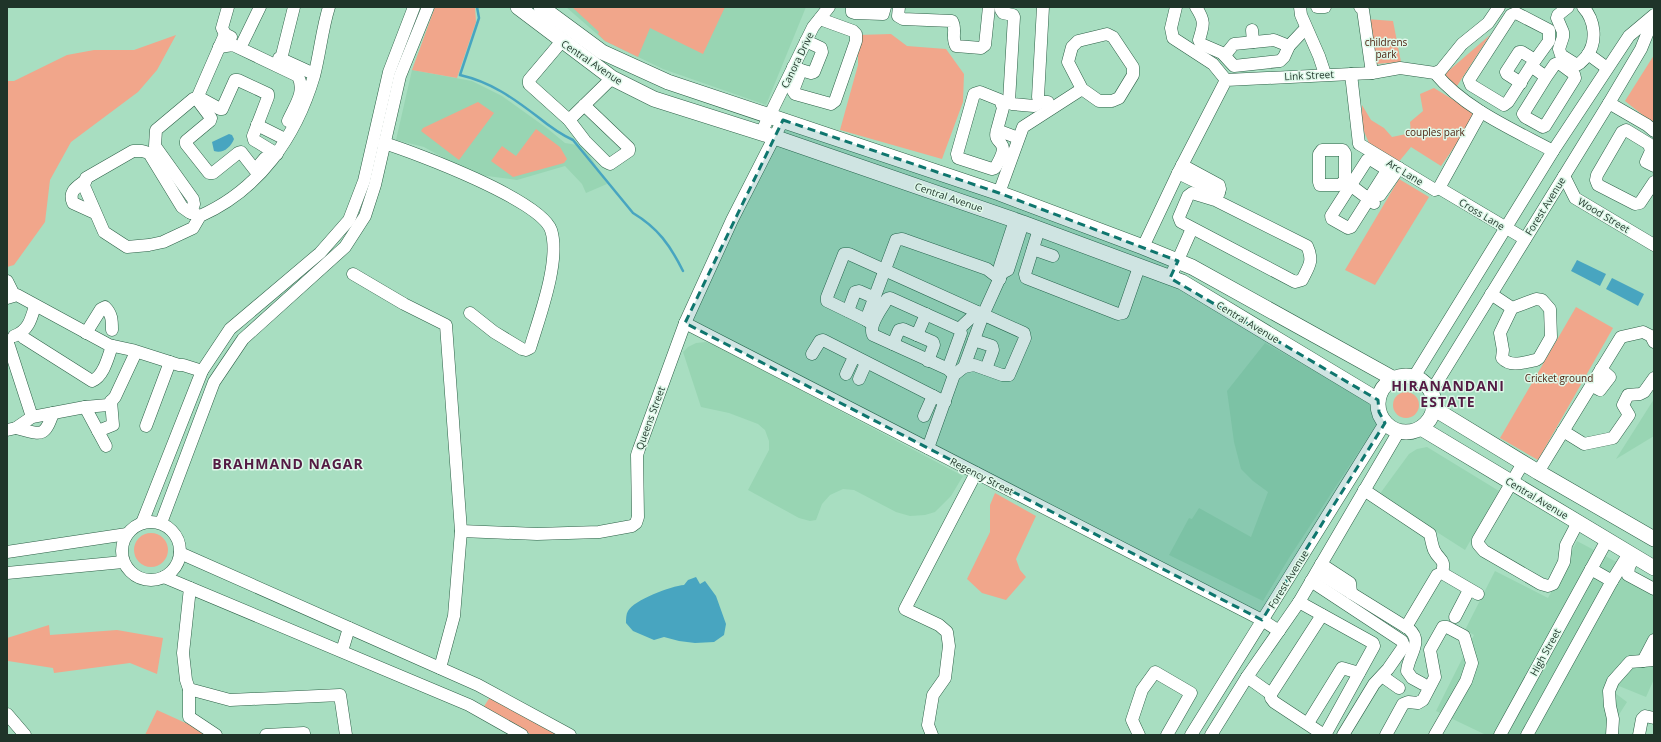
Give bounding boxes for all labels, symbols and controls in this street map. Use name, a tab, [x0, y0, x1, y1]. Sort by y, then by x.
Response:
street label: Canora Drive	[777, 29, 817, 90]
park label: childrens park	[1365, 35, 1408, 61]
street label: Central Avenue	[559, 36, 626, 88]
street label: Link Street	[1284, 67, 1335, 83]
park label: couples park	[1405, 125, 1466, 139]
street label: Arc Lane	[1384, 156, 1426, 189]
street label: Forest Avenue	[1521, 174, 1569, 238]
street label: Central Avenue	[913, 179, 985, 215]
street label: Wood Street	[1576, 194, 1633, 236]
street label: Cross Lane	[1457, 195, 1508, 233]
street label: Central Avenue	[1214, 298, 1282, 347]
park label: Cricket ground	[1525, 371, 1593, 385]
district label: HIRANANDANI ESTATE	[1391, 376, 1505, 411]
street label: Queens Street	[632, 384, 668, 452]
district label: BRAHMAND NAGAR	[212, 454, 364, 473]
street label: Regency Street	[948, 454, 1016, 498]
street label: Central Avenue	[1503, 474, 1571, 523]
street label: Forest Avenue	[1264, 547, 1312, 611]
street label: High Street	[1526, 625, 1564, 678]

